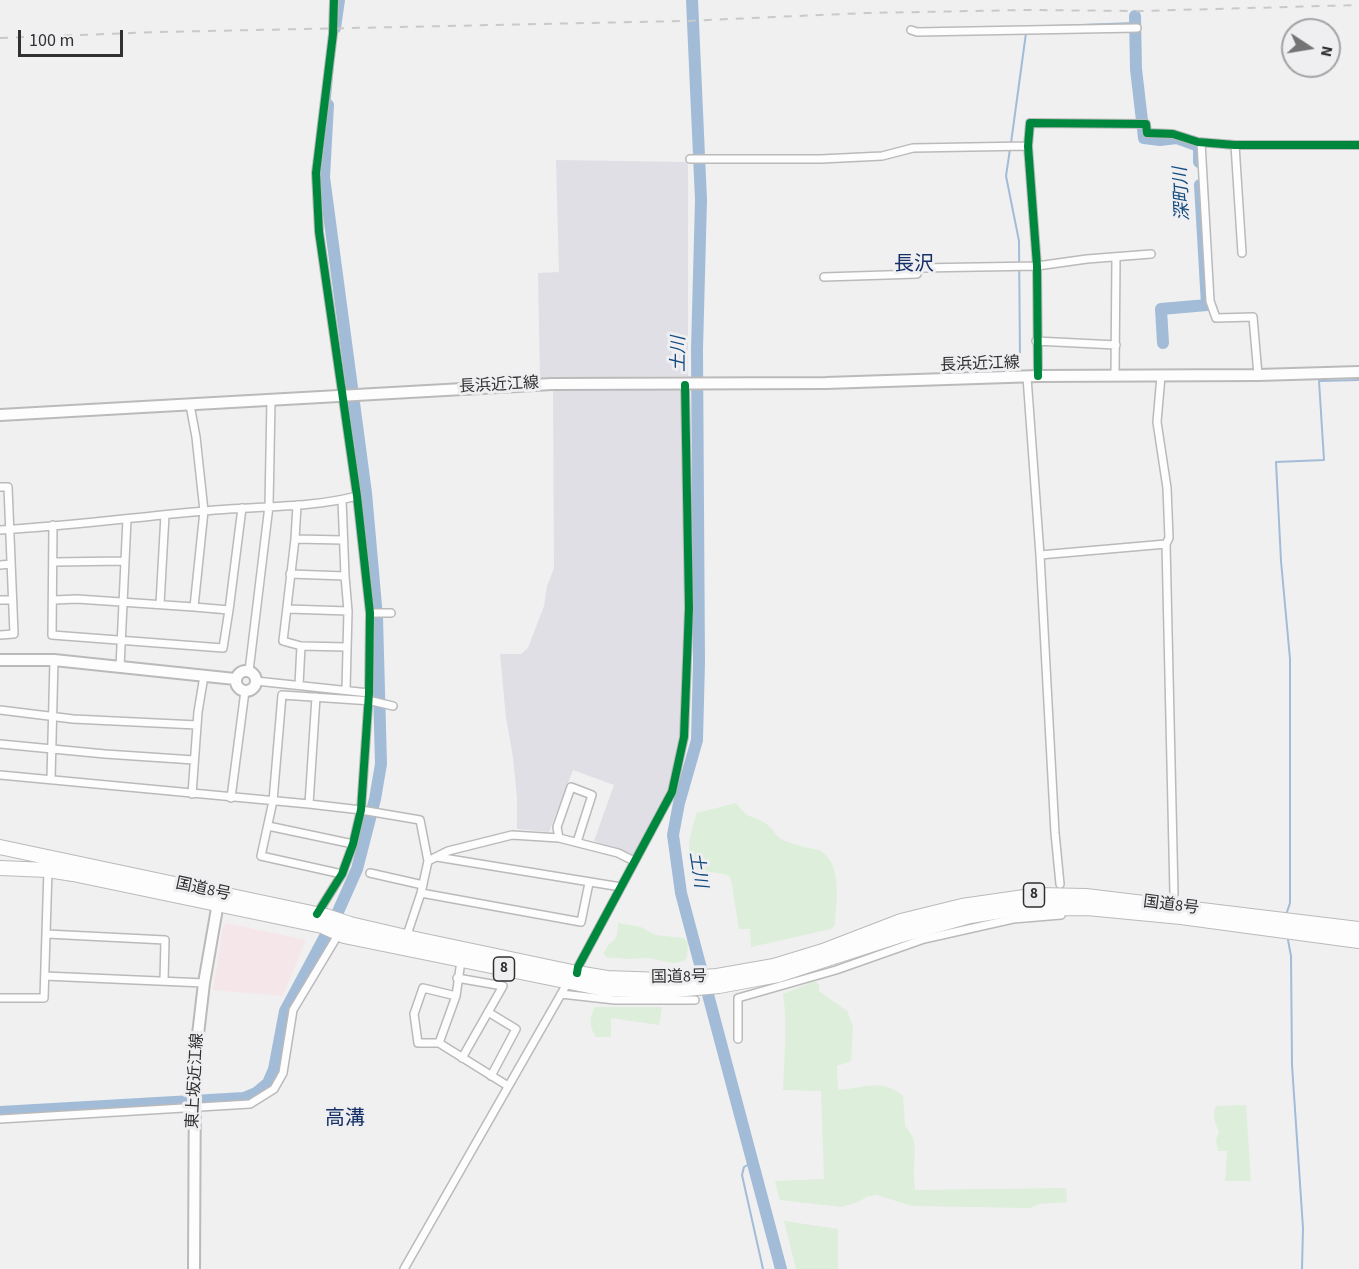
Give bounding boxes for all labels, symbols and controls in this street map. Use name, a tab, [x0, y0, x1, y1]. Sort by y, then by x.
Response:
scale bar	[21, 18, 126, 56]
north arrow	[1281, 18, 1341, 78]
text: 100 m	[29, 28, 74, 53]
text: N	[1315, 44, 1339, 59]
water label: 深町川	[1171, 166, 1195, 222]
district label: 長沢	[894, 254, 934, 278]
water label: 土川	[669, 336, 691, 372]
street label: 長浜近江線	[940, 354, 1020, 376]
street label: 長浜近江線	[459, 374, 539, 398]
water label: 土川	[684, 851, 710, 889]
street label: 国道8号	[174, 875, 232, 905]
road number: 8	[1024, 883, 1044, 907]
street label: 国道8号	[1142, 893, 1200, 919]
road number: 8	[494, 957, 514, 981]
street label: 国道8号	[651, 968, 707, 988]
street label: 東上坂近江線	[184, 1033, 208, 1129]
district label: 高溝	[325, 1108, 365, 1132]

